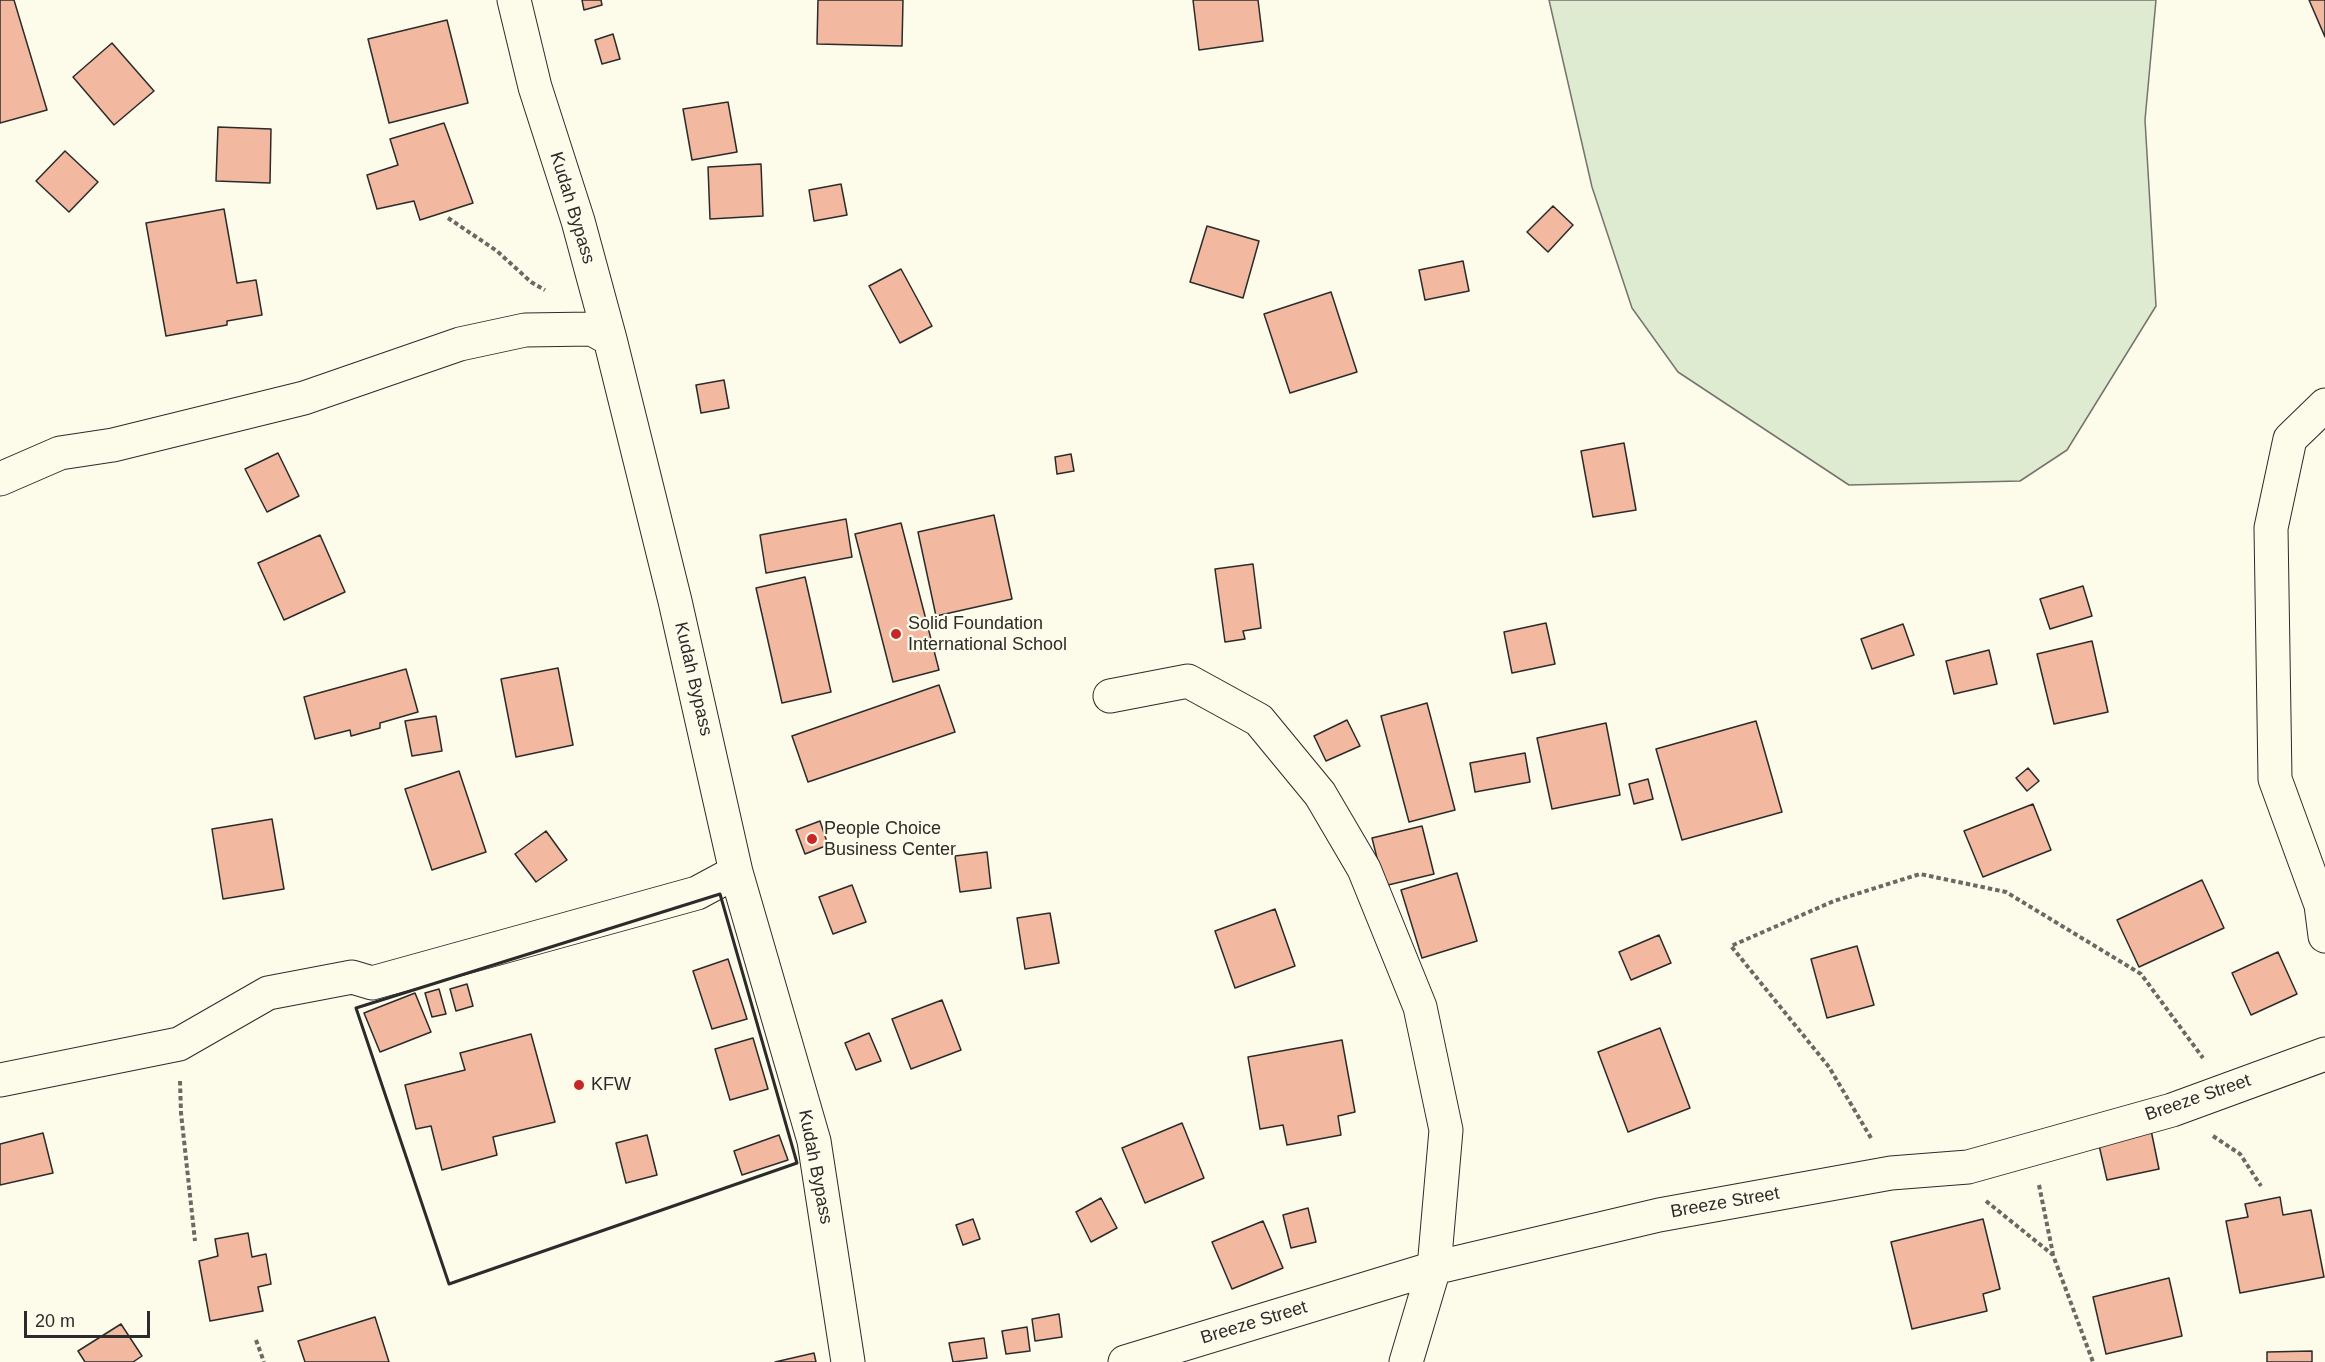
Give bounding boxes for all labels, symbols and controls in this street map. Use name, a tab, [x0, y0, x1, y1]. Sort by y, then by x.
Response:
street label: Kudah Bypass	[545, 149, 599, 267]
place label: Solid Foundation International School	[908, 613, 1067, 656]
street label: Kudah Bypass	[669, 620, 717, 738]
marker: Solid Foundation International School	[889, 627, 903, 641]
place label: People Choice Business Center	[824, 818, 956, 860]
marker: People Choice Business Center	[805, 832, 819, 846]
street label: Breeze Street	[2142, 1070, 2254, 1126]
place label: KFW	[591, 1074, 631, 1096]
marker: KFW	[572, 1078, 586, 1092]
street label: Kudah Bypass	[793, 1108, 837, 1226]
street label: Breeze Street	[1669, 1183, 1781, 1223]
street label: Breeze Street	[1198, 1297, 1310, 1349]
scale bar	[27, 1299, 153, 1337]
text: 20 m	[35, 1311, 75, 1331]

